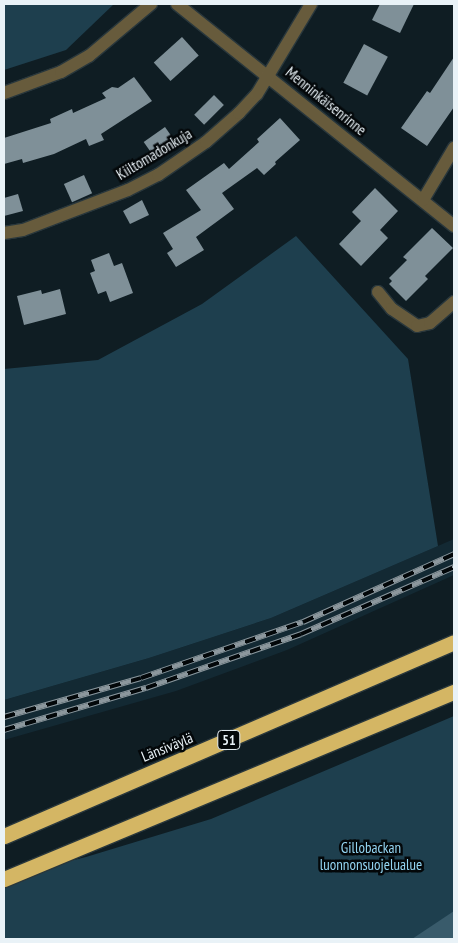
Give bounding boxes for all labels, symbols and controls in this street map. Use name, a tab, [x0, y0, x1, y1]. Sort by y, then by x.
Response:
street label: Menninkäisenrinne	[282, 63, 370, 139]
street label: Kiiltomadonkuja	[113, 124, 195, 184]
road number: 51	[216, 728, 242, 752]
street label: Länsiväylä	[139, 729, 195, 765]
park label: Gillobackan luonnonsuojelualue	[320, 838, 422, 873]

